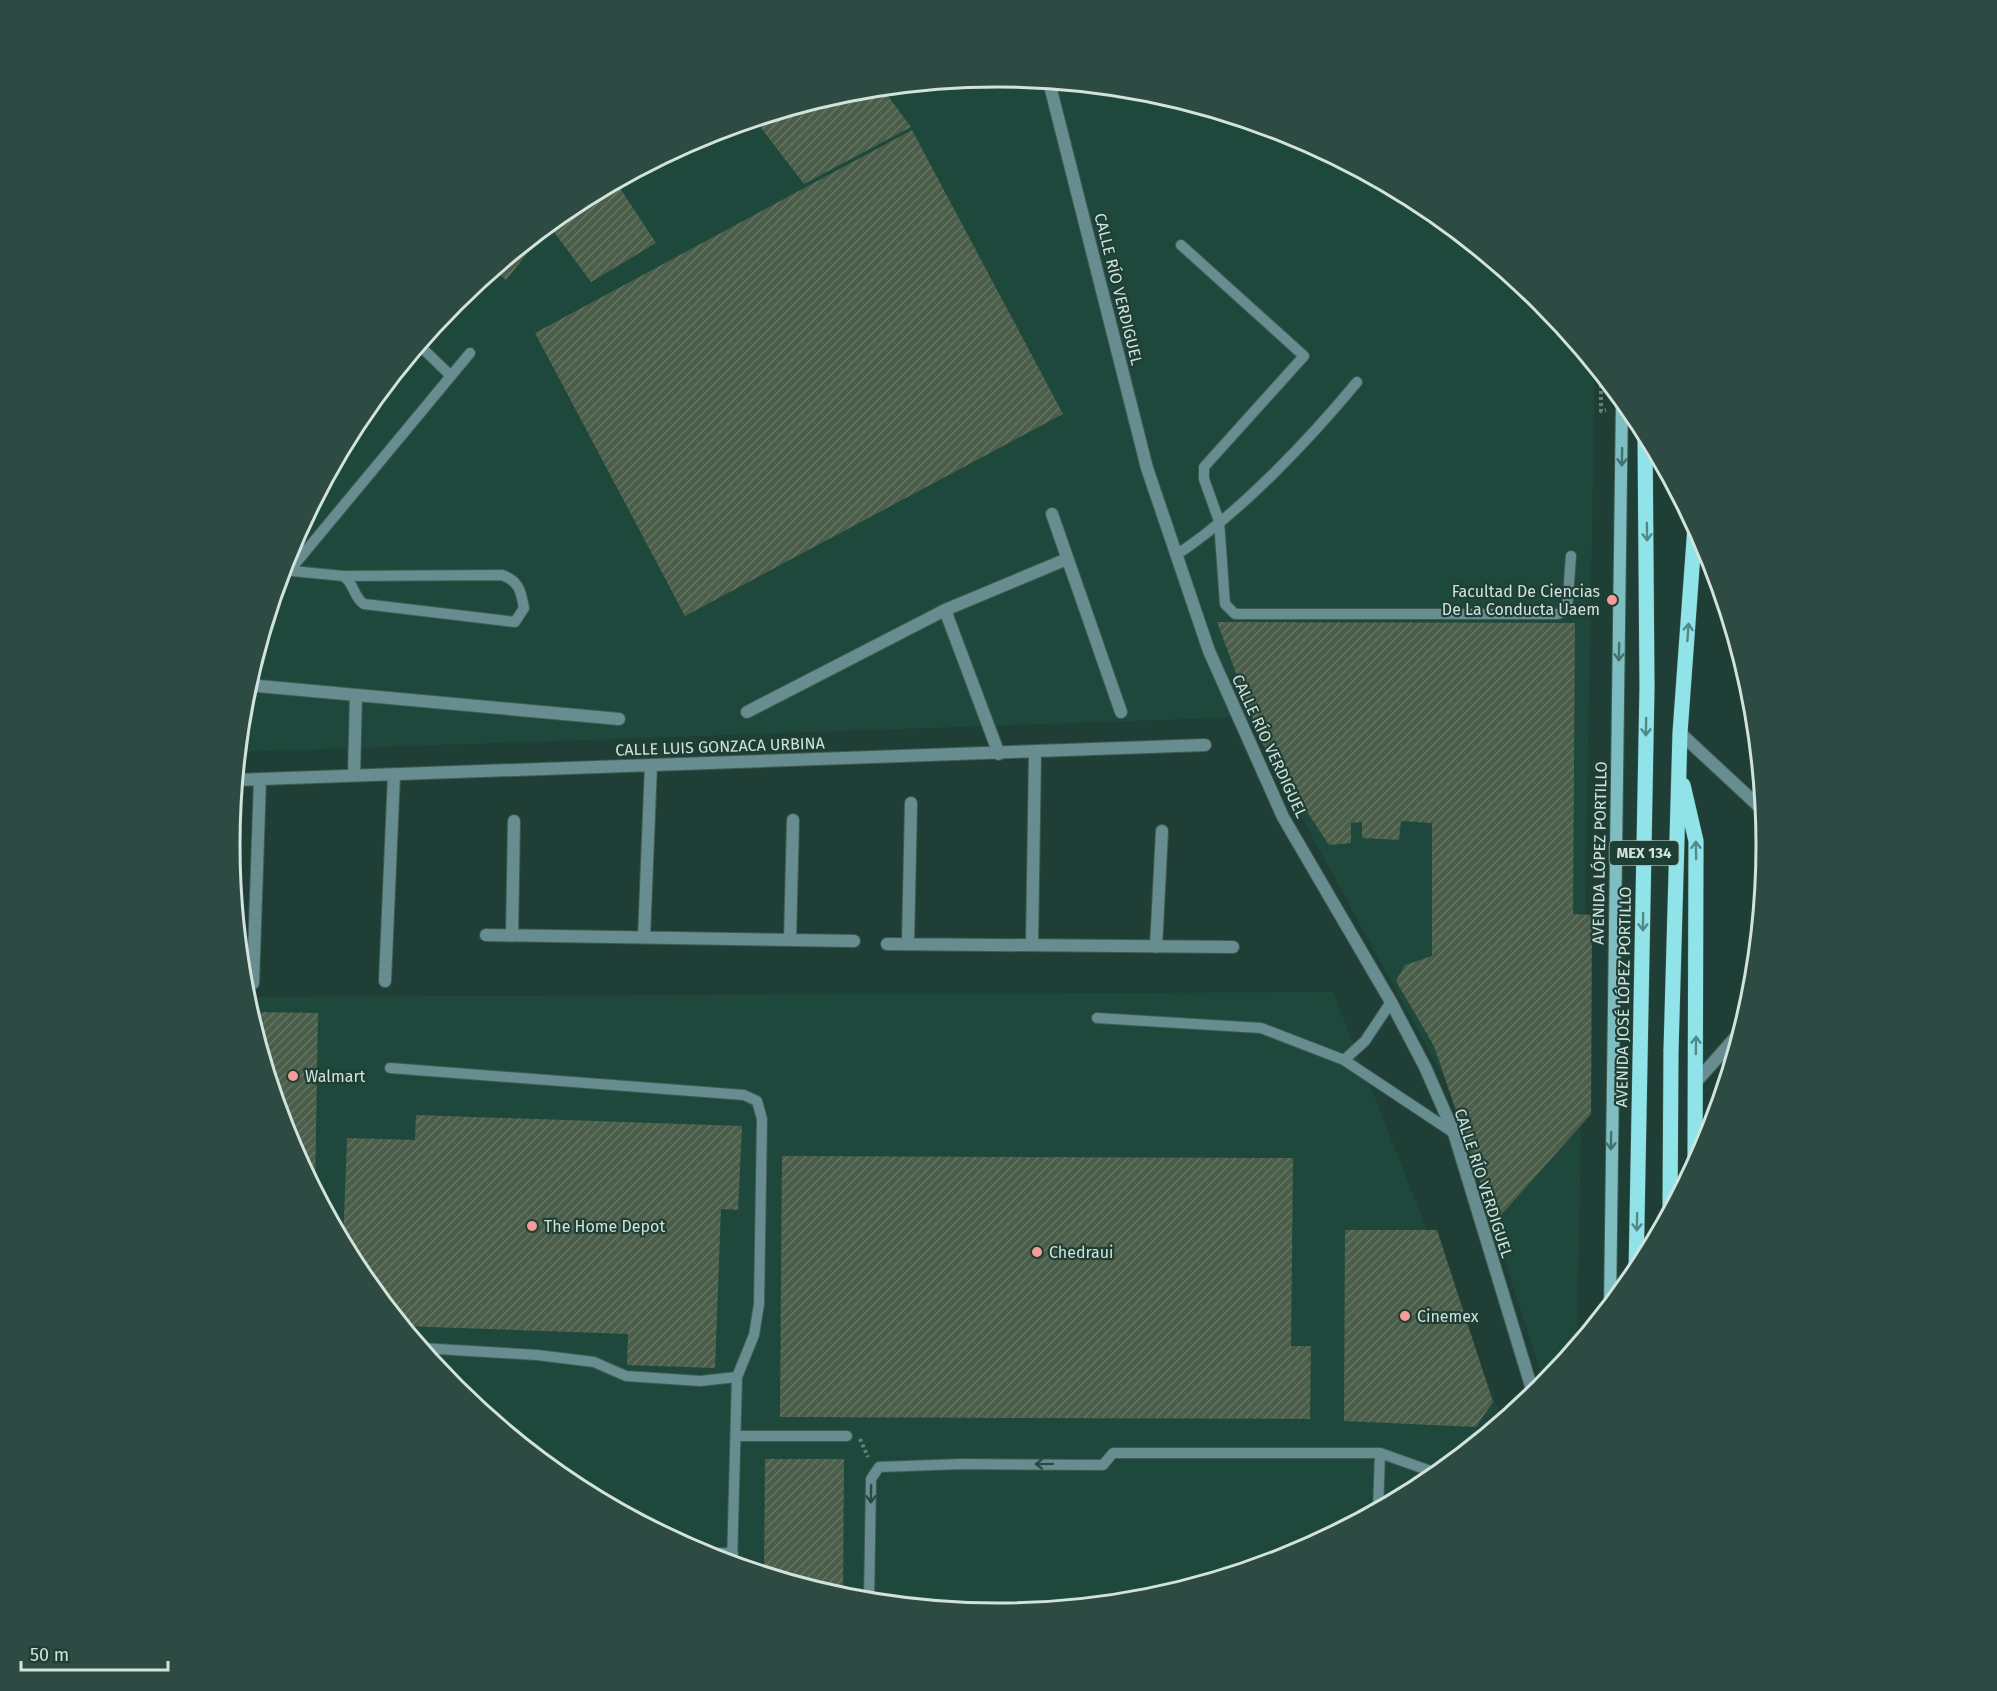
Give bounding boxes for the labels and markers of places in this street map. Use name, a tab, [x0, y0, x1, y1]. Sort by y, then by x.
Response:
place label: Facultad De Ciencias De La Conducta Uaem	[1442, 582, 1600, 619]
marker: Facultad De Ciencias De La Conducta Uaem	[1605, 593, 1619, 607]
place label: Walmart	[305, 1067, 366, 1086]
marker: Walmart	[286, 1069, 300, 1083]
place label: The Home Depot	[544, 1217, 665, 1236]
marker: The Home Depot	[525, 1219, 539, 1233]
place label: Chedraui	[1049, 1243, 1114, 1262]
marker: Chedraui	[1030, 1245, 1044, 1259]
place label: Cinemex	[1417, 1307, 1479, 1326]
marker: Cinemex	[1398, 1309, 1412, 1323]

